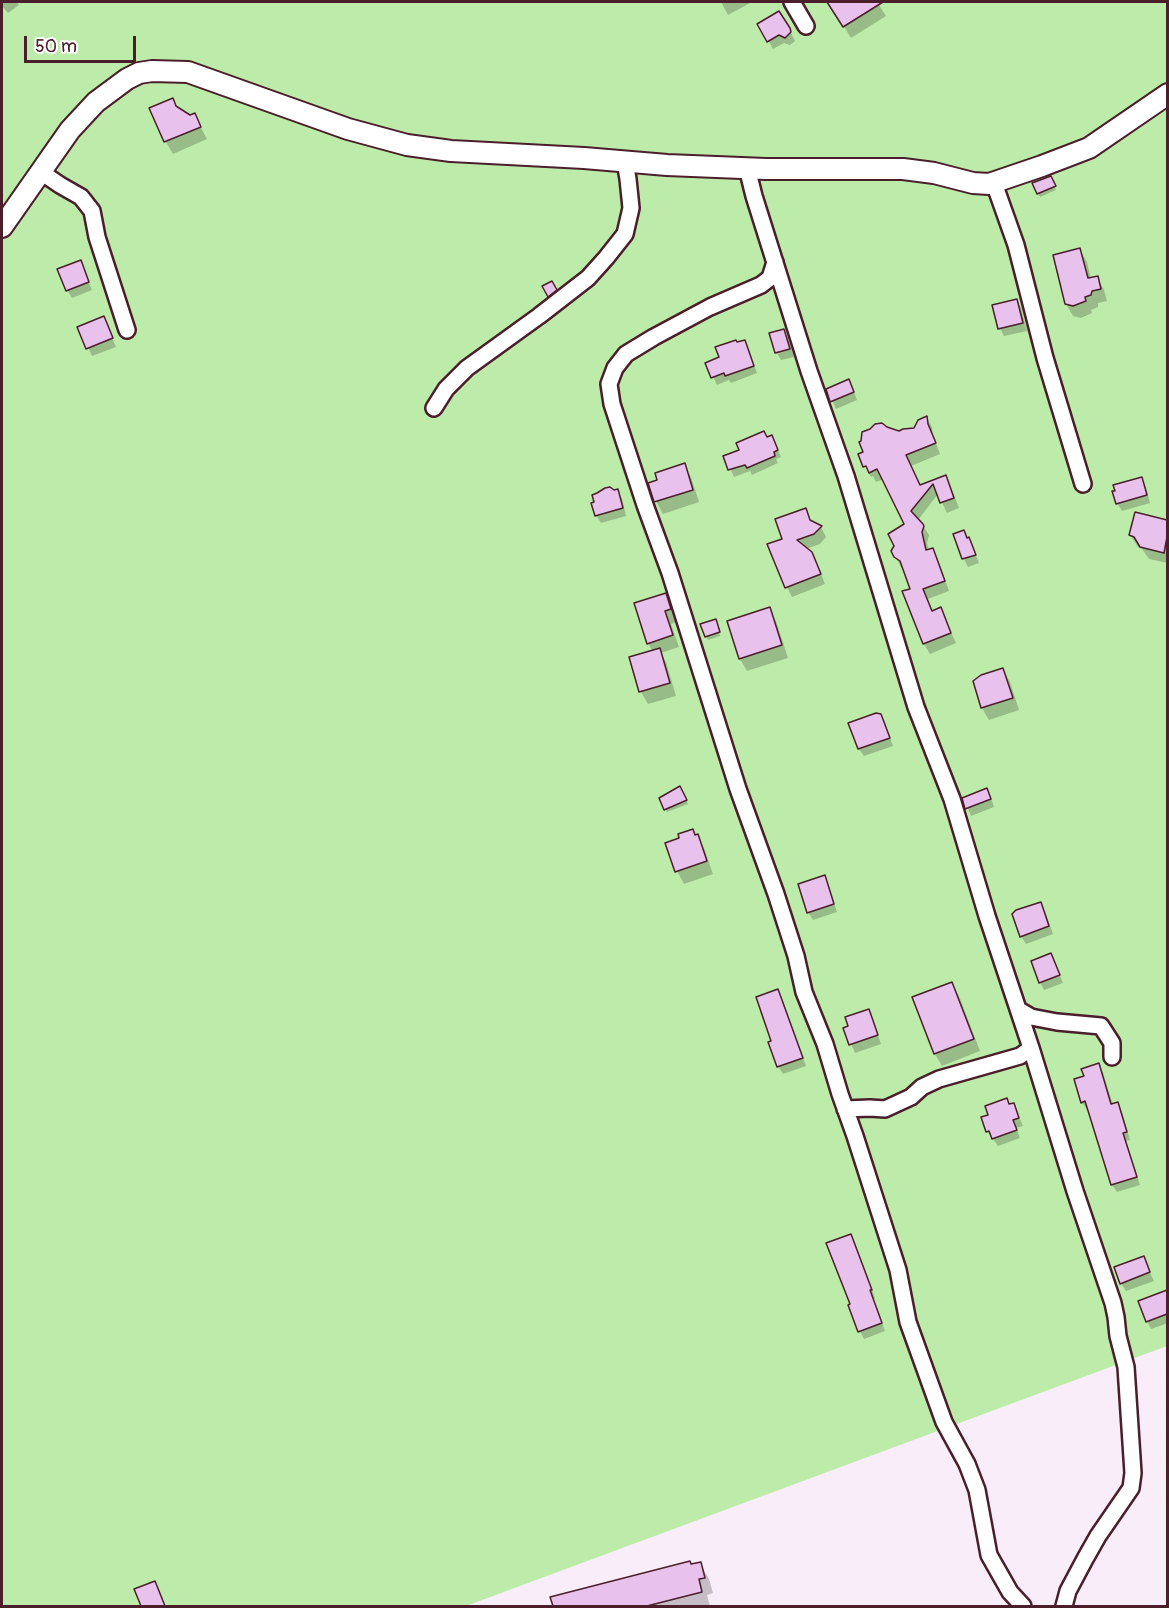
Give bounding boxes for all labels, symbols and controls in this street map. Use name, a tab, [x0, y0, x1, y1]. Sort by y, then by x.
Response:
scale bar	[27, 24, 140, 62]
text: 50 m	[35, 35, 77, 58]

